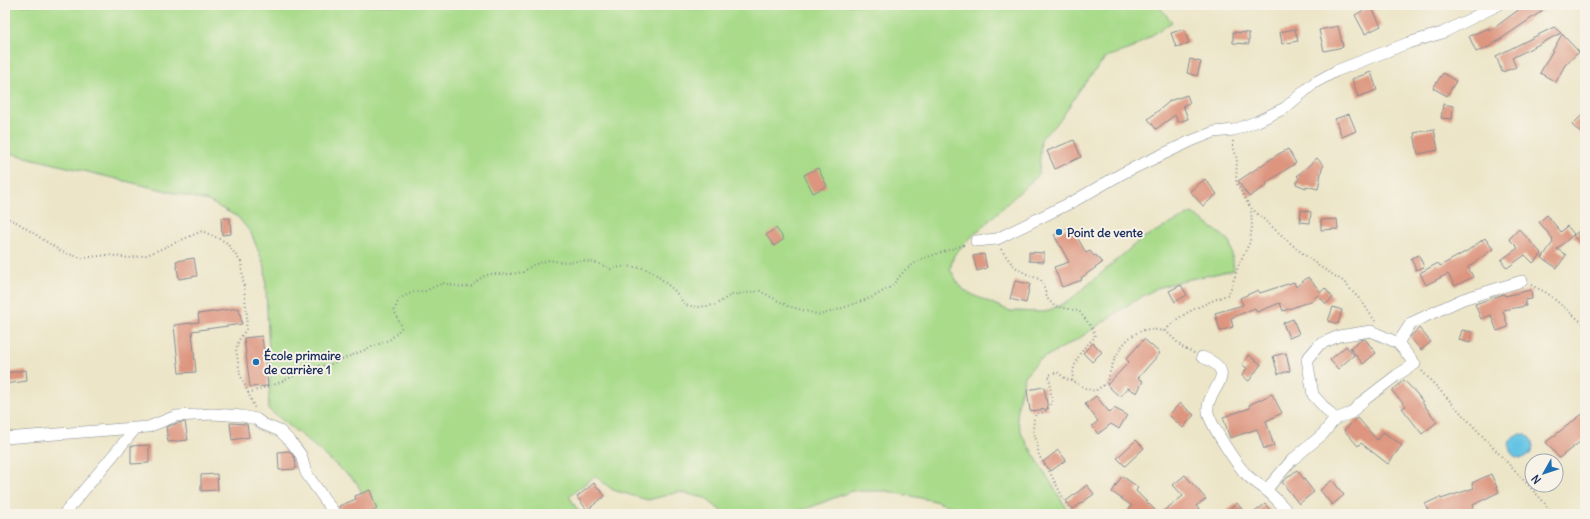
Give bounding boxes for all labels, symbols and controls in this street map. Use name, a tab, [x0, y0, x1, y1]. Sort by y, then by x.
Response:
place label: Point de vente	[1067, 225, 1143, 240]
marker: Point de vente	[1054, 227, 1064, 237]
place label: École primaire de carrière 1	[264, 348, 342, 377]
marker: École primaire de carrière 1	[251, 357, 261, 367]
north arrow	[1524, 453, 1564, 493]
text: N	[1528, 472, 1544, 487]

